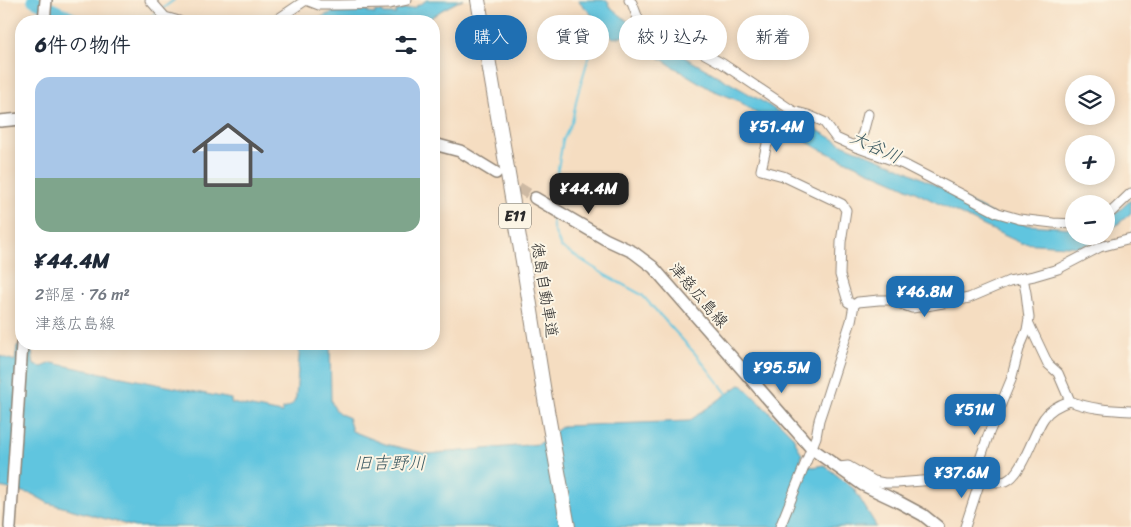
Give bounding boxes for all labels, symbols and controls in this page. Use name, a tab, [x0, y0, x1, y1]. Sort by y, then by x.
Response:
chip: 購入	[455, 15, 527, 60]
chip: 賃貸	[537, 15, 609, 60]
chip: 絞り込み	[619, 15, 727, 60]
chip: 新着	[737, 15, 809, 60]
text: 6件の物件	[35, 26, 131, 64]
icon: filters	[392, 31, 420, 59]
map controls	[1065, 75, 1115, 245]
button: layers	[1065, 75, 1115, 125]
icon: home	[183, 110, 273, 200]
pin: ¥51.4M	[736, 110, 818, 153]
text: ¥51.4M	[750, 112, 804, 141]
water label: 大谷川	[845, 121, 907, 173]
button: +	[1065, 135, 1115, 185]
pin: ¥44.4M	[548, 172, 630, 215]
text: ¥44.4M	[561, 174, 617, 203]
button: −	[1065, 195, 1115, 245]
road number: E11	[499, 204, 531, 228]
street label: 徳島自動車道	[523, 240, 567, 340]
text: ¥44.4M	[35, 242, 110, 280]
street label: 津慈広島線	[662, 255, 736, 335]
pin: ¥46.8M	[884, 276, 966, 318]
text: ¥46.8M	[897, 277, 953, 306]
text: 2部屋 · 76 m²	[35, 280, 130, 309]
text: 津慈広島線	[35, 309, 115, 338]
pin: ¥95.5M	[741, 352, 823, 394]
text: ¥95.5M	[754, 353, 810, 382]
pin: ¥51M	[945, 394, 1005, 436]
text: ¥51M	[956, 395, 994, 424]
water label: 旧吉野川	[354, 447, 426, 479]
pin: ¥37.6M	[921, 456, 1003, 499]
text: ¥37.6M	[935, 458, 989, 487]

